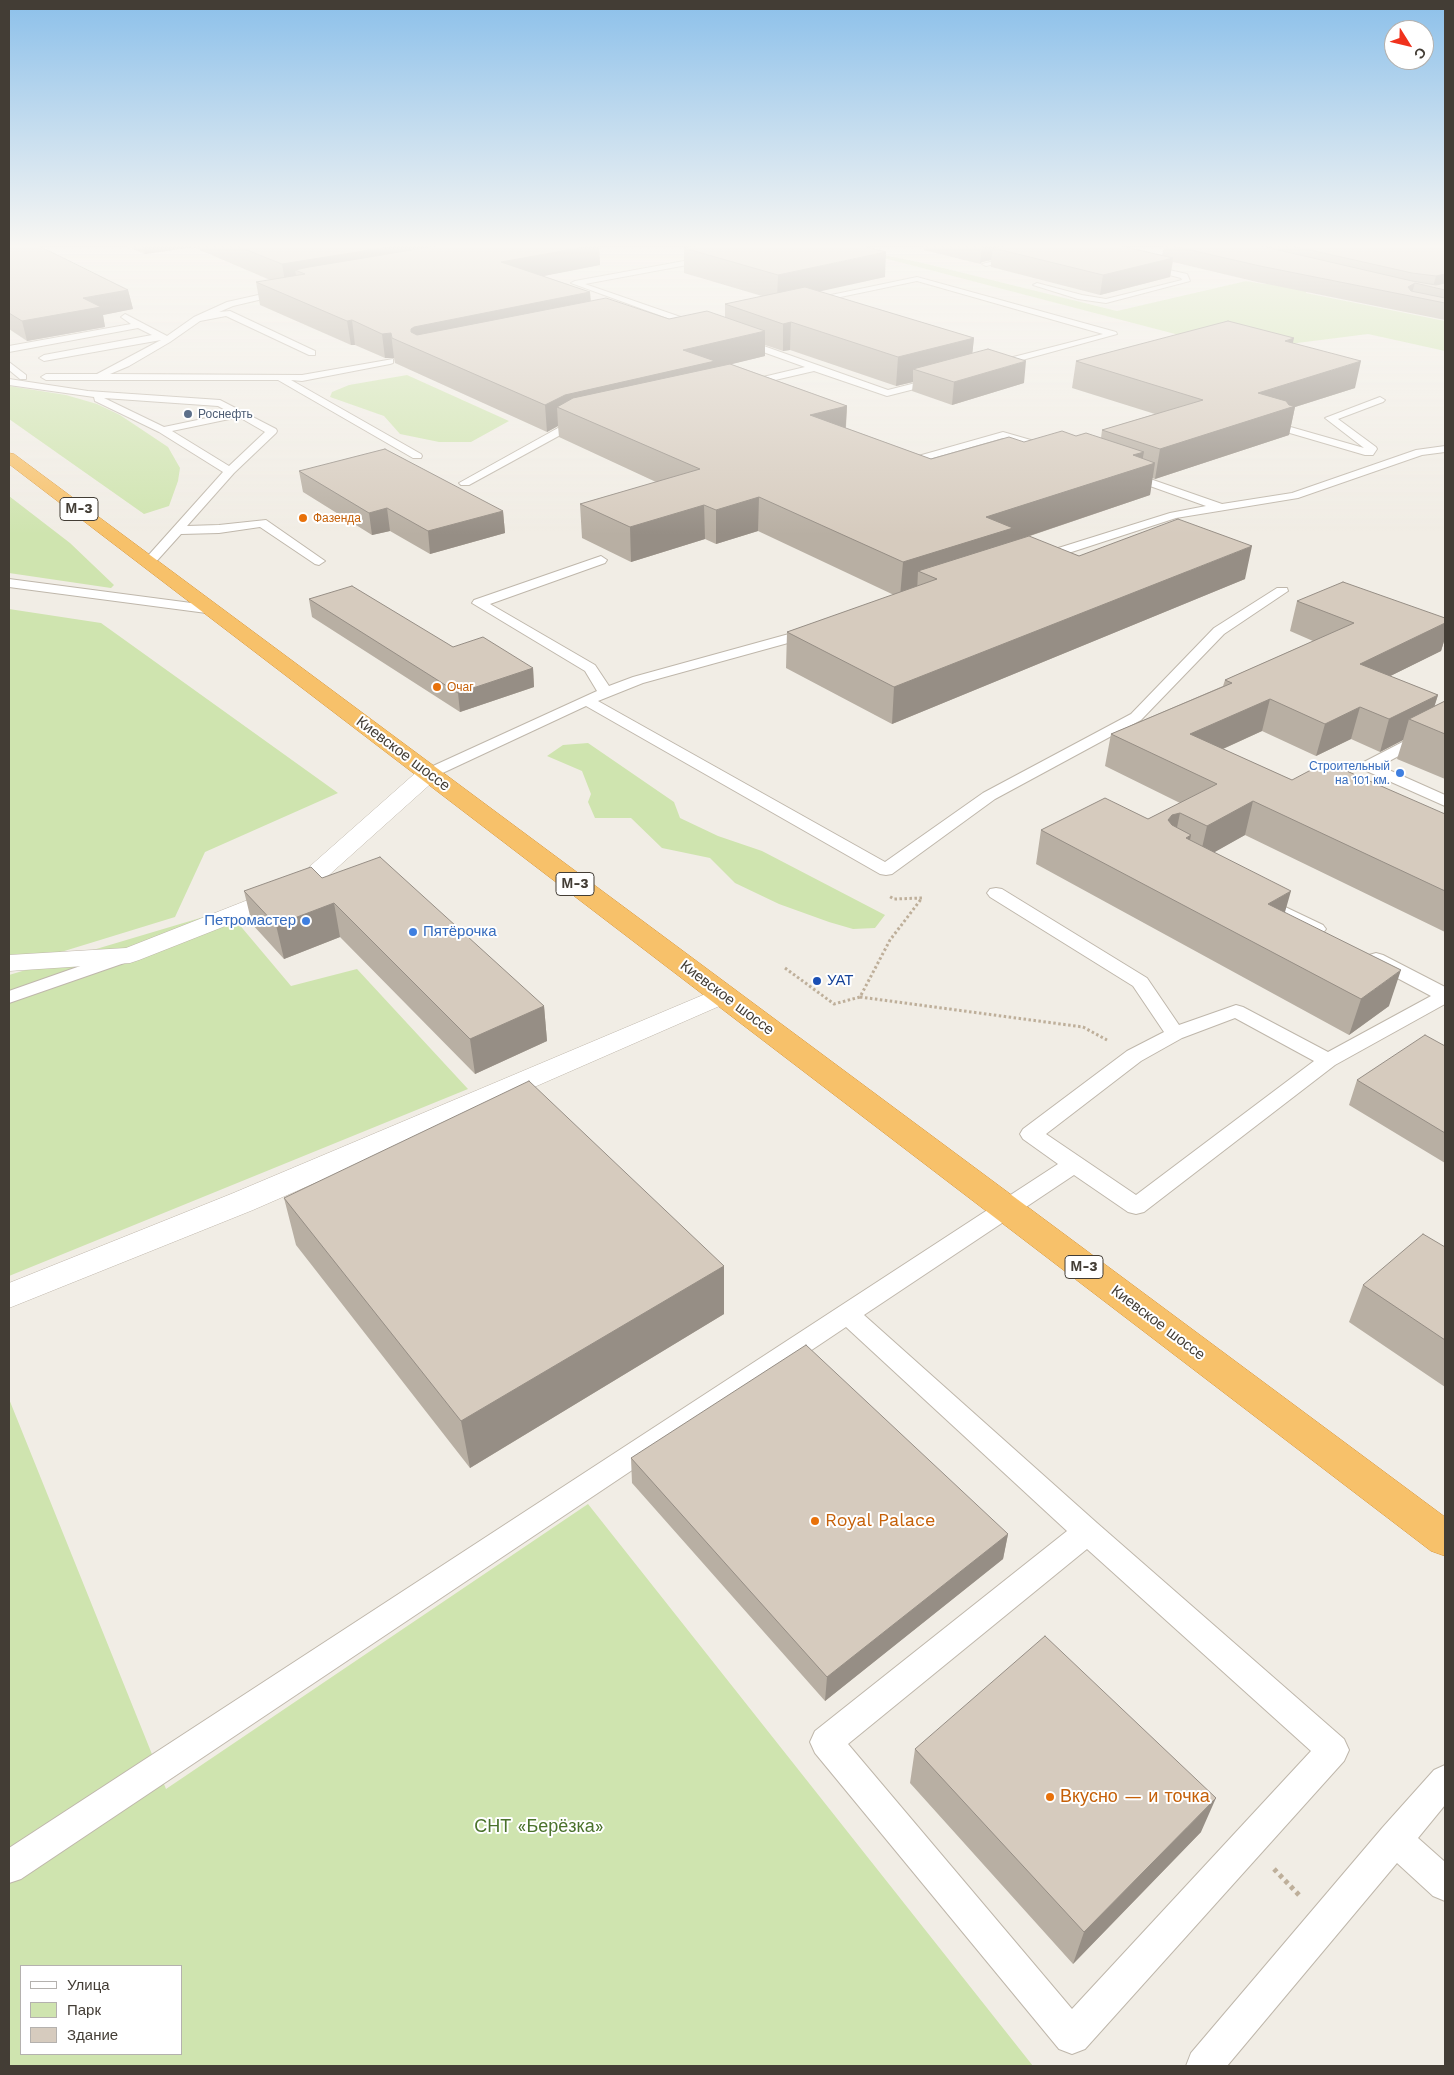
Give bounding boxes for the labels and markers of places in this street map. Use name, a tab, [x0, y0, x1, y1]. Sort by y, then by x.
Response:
place label: Роснефть	[198, 407, 253, 421]
marker: Роснефть	[182, 408, 194, 420]
place label: Фазенда	[313, 511, 361, 525]
marker: Фазенда	[297, 512, 309, 524]
place label: Очаг	[447, 680, 474, 694]
marker: Очаг	[431, 681, 443, 693]
place label: Строительный на 101 км.	[1309, 759, 1390, 787]
marker: Строительный на 101 км.	[1394, 767, 1406, 779]
place label: Петромастер	[204, 912, 296, 930]
marker: Петромастер	[300, 915, 312, 927]
place label: Пятёрочка	[423, 923, 497, 941]
marker: Пятёрочка	[407, 926, 419, 938]
place label: УАТ	[827, 972, 854, 990]
marker: УАТ	[811, 975, 823, 987]
place label: Royal Palace	[825, 1510, 935, 1532]
marker: Royal Palace	[809, 1515, 821, 1527]
place label: Вкусно — и точка	[1060, 1786, 1210, 1808]
marker: Вкусно — и точка	[1044, 1791, 1056, 1803]

